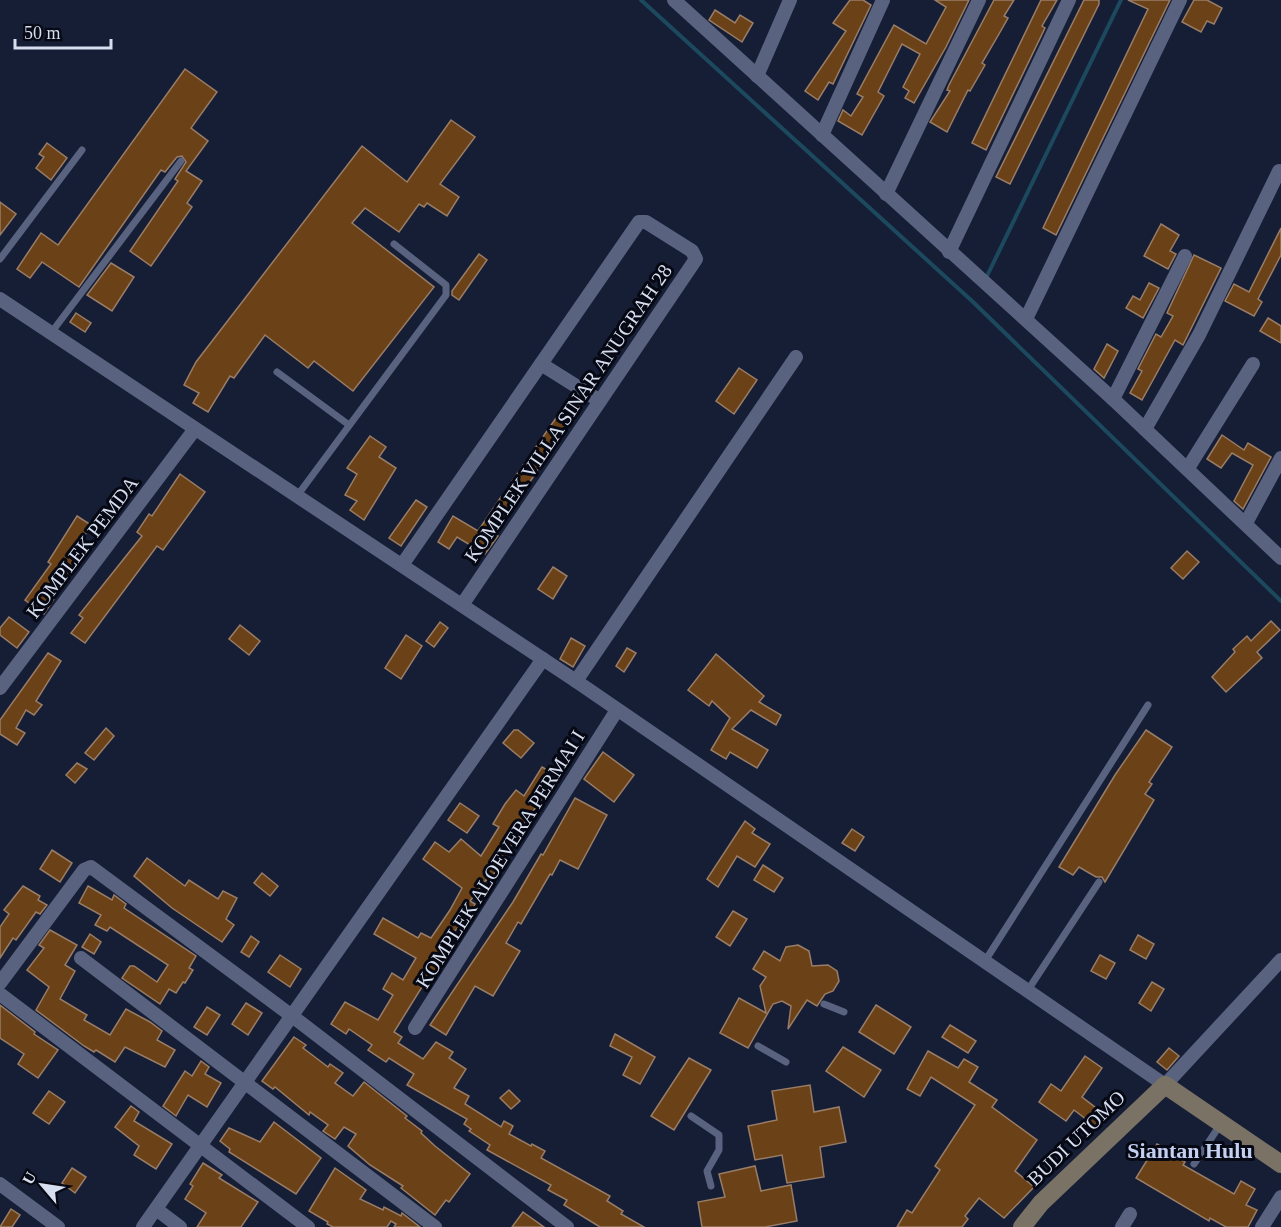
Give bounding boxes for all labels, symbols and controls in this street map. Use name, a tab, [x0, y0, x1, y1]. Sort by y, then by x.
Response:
scale bar	[15, 12, 111, 50]
text: 50 m	[24, 23, 61, 43]
street label: KOMPLEK VILLA SINAR ANUGRAH 28	[460, 260, 676, 566]
street label: KOMPLEK PEMDA	[22, 471, 143, 622]
street label: KOMPLEK ALOEVERA PERMAI I	[411, 726, 589, 992]
street label: BUDI UTOMO	[1023, 1086, 1129, 1190]
district label: Siantan Hulu	[1127, 1138, 1253, 1163]
north arrow	[12, 1155, 72, 1215]
text: U	[19, 1168, 40, 1187]

